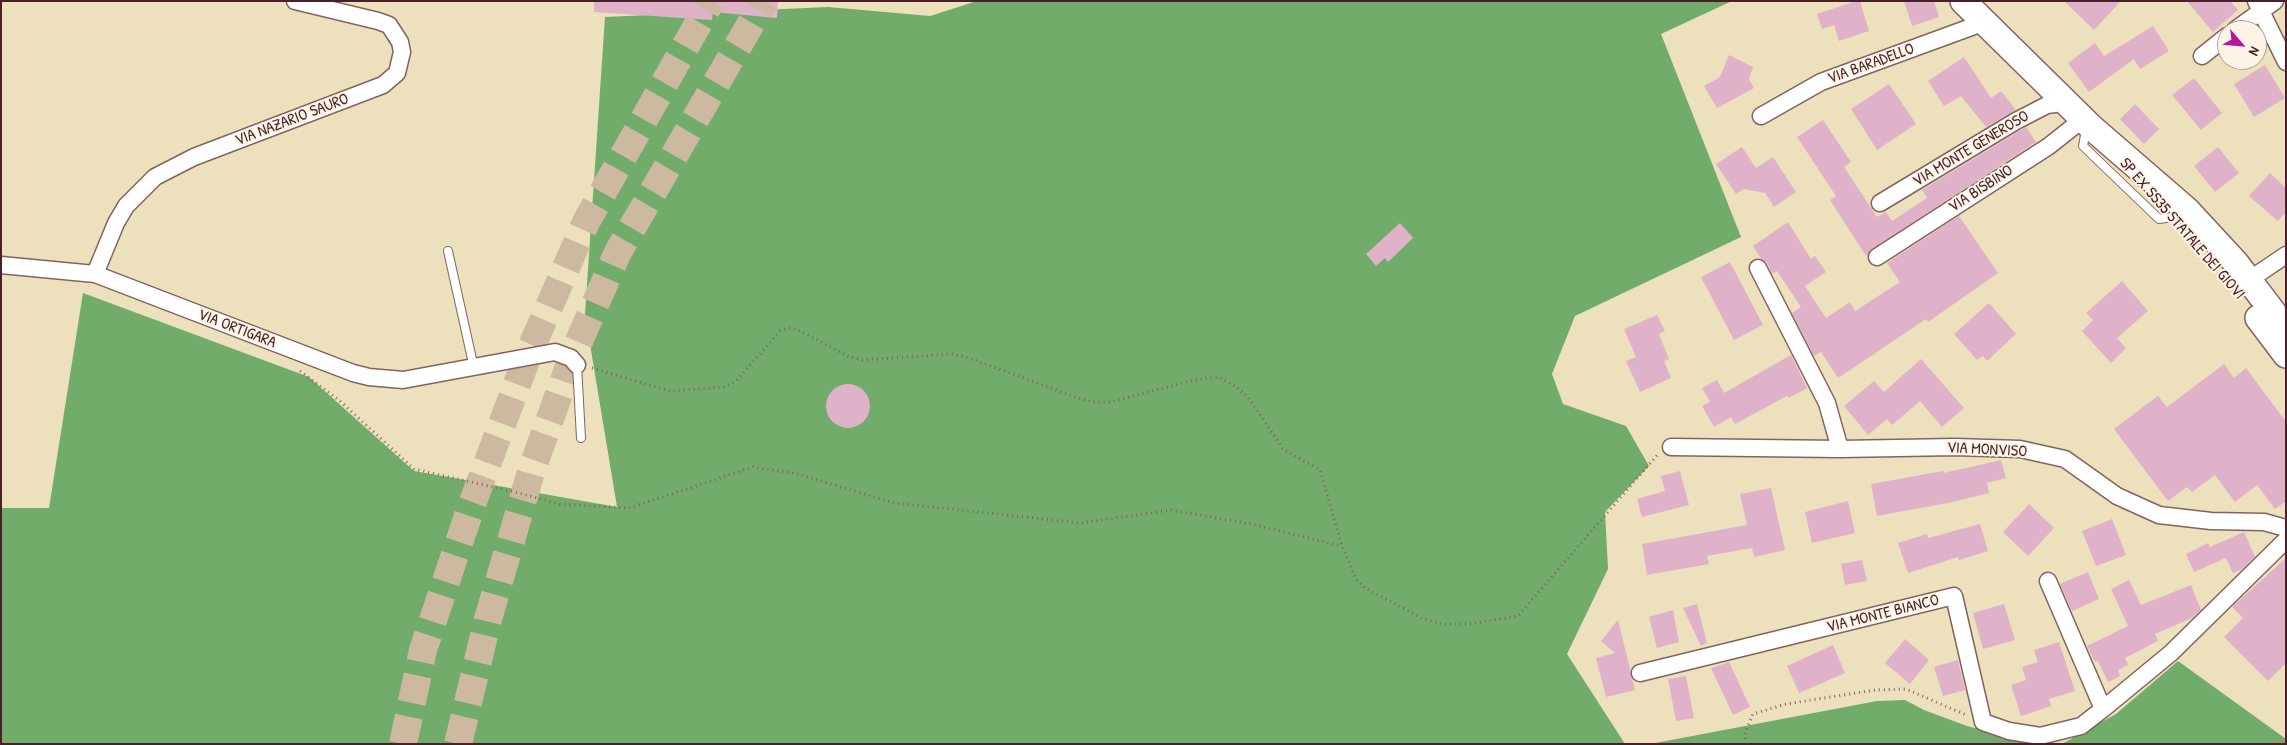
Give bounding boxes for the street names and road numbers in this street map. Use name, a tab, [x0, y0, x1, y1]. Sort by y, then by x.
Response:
street label: VIA BARADELLO	[1825, 39, 1917, 89]
street label: VIA NAZARIO SAURO	[232, 90, 352, 150]
street label: VIA MONTE GENEROSO	[1909, 107, 2033, 191]
street label: SP EX SS35 STATALE DEI GIOVI	[2115, 154, 2249, 304]
street label: VIA BISBINO	[1945, 161, 2017, 217]
street label: VIA ORTIGARA	[195, 305, 279, 353]
street label: VIA MONVISO	[1946, 438, 2028, 462]
street label: VIA MONTE BIANCO	[1825, 591, 1941, 637]

